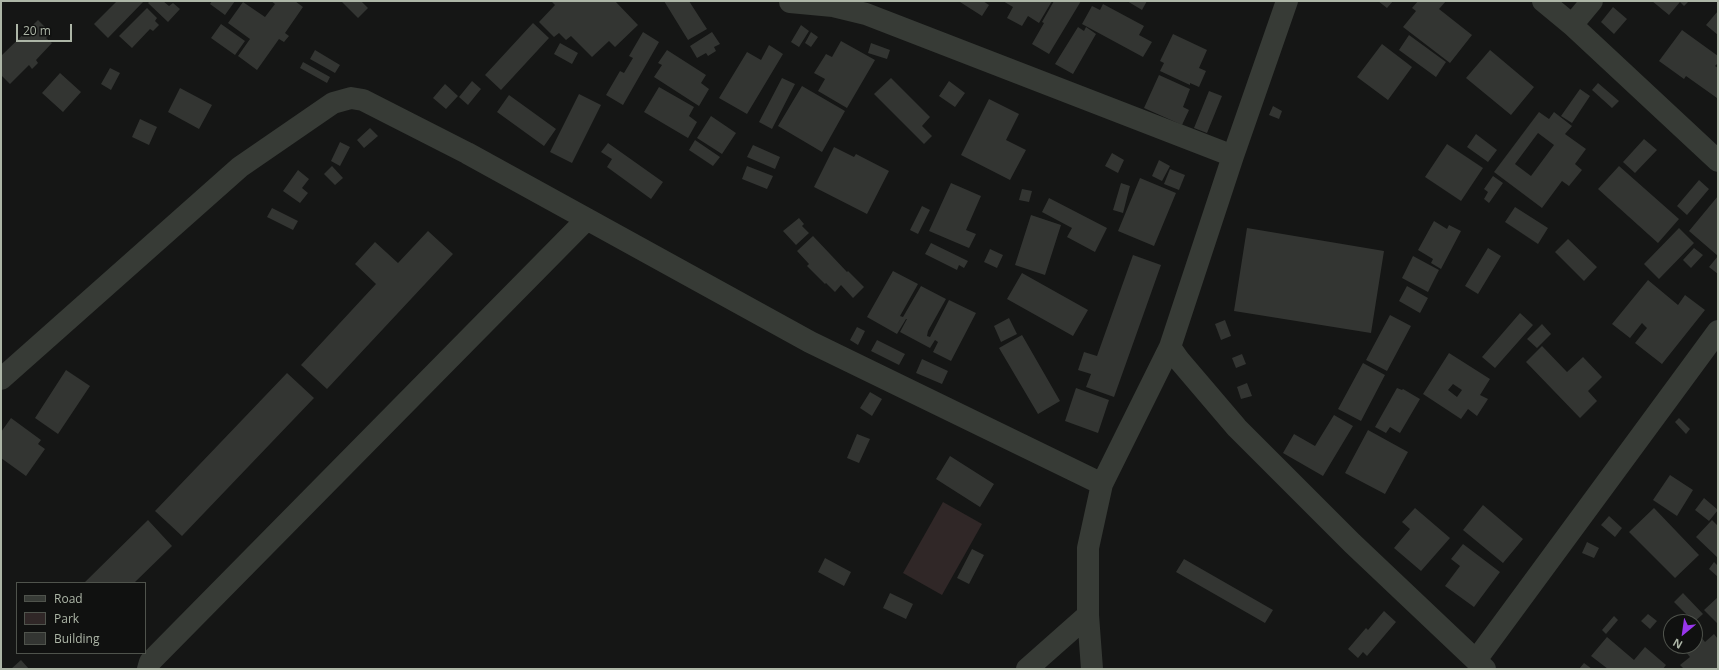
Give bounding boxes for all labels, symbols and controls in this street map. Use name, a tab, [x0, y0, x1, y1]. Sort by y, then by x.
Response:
scale bar	[18, 16, 74, 42]
text: 20 m	[23, 22, 51, 39]
legend	[16, 582, 146, 654]
text: Road	[54, 590, 83, 607]
text: Park	[54, 610, 79, 627]
north arrow	[1663, 614, 1703, 654]
text: Building	[54, 630, 99, 647]
text: N	[1670, 635, 1685, 653]

